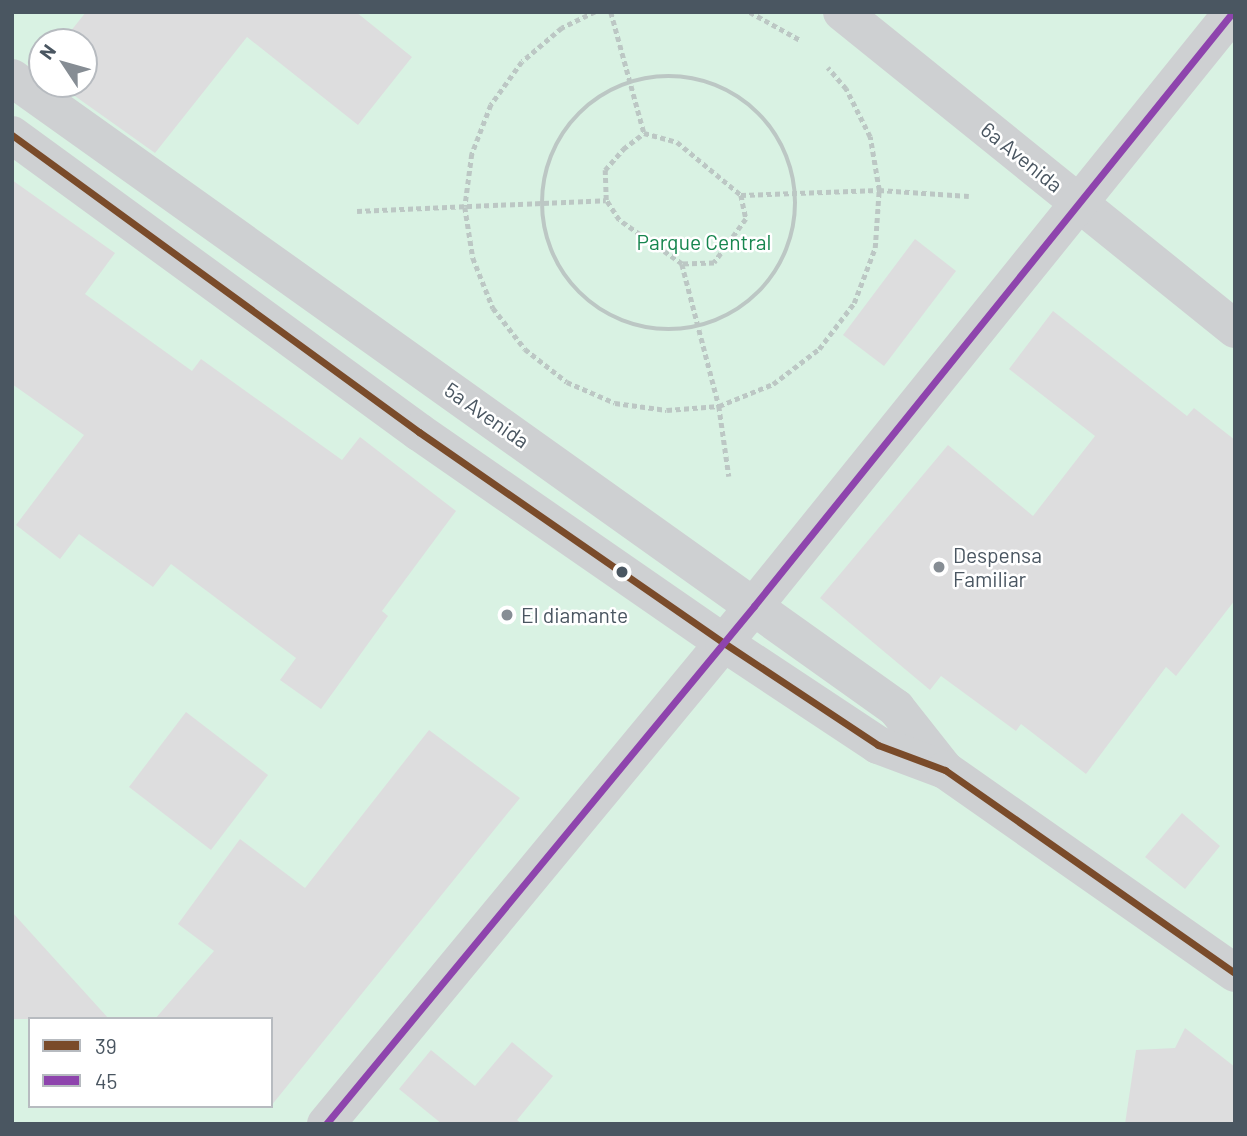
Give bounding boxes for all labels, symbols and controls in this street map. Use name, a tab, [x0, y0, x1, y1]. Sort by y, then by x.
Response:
north arrow	[28, 28, 98, 98]
text: N	[34, 40, 60, 63]
street label: 6a Avenida	[976, 117, 1068, 197]
park label: Parque Central	[637, 229, 771, 255]
street label: 5a Avenida	[440, 377, 534, 453]
place label: Despensa Familiar	[953, 542, 1042, 592]
marker: Despensa Familiar	[931, 559, 947, 575]
unlabelled marker	[615, 565, 629, 579]
place label: El diamante	[521, 602, 628, 628]
marker: El diamante	[499, 607, 515, 623]
legend	[28, 1017, 273, 1108]
text: 39	[95, 1033, 117, 1058]
text: 45	[95, 1068, 117, 1093]

